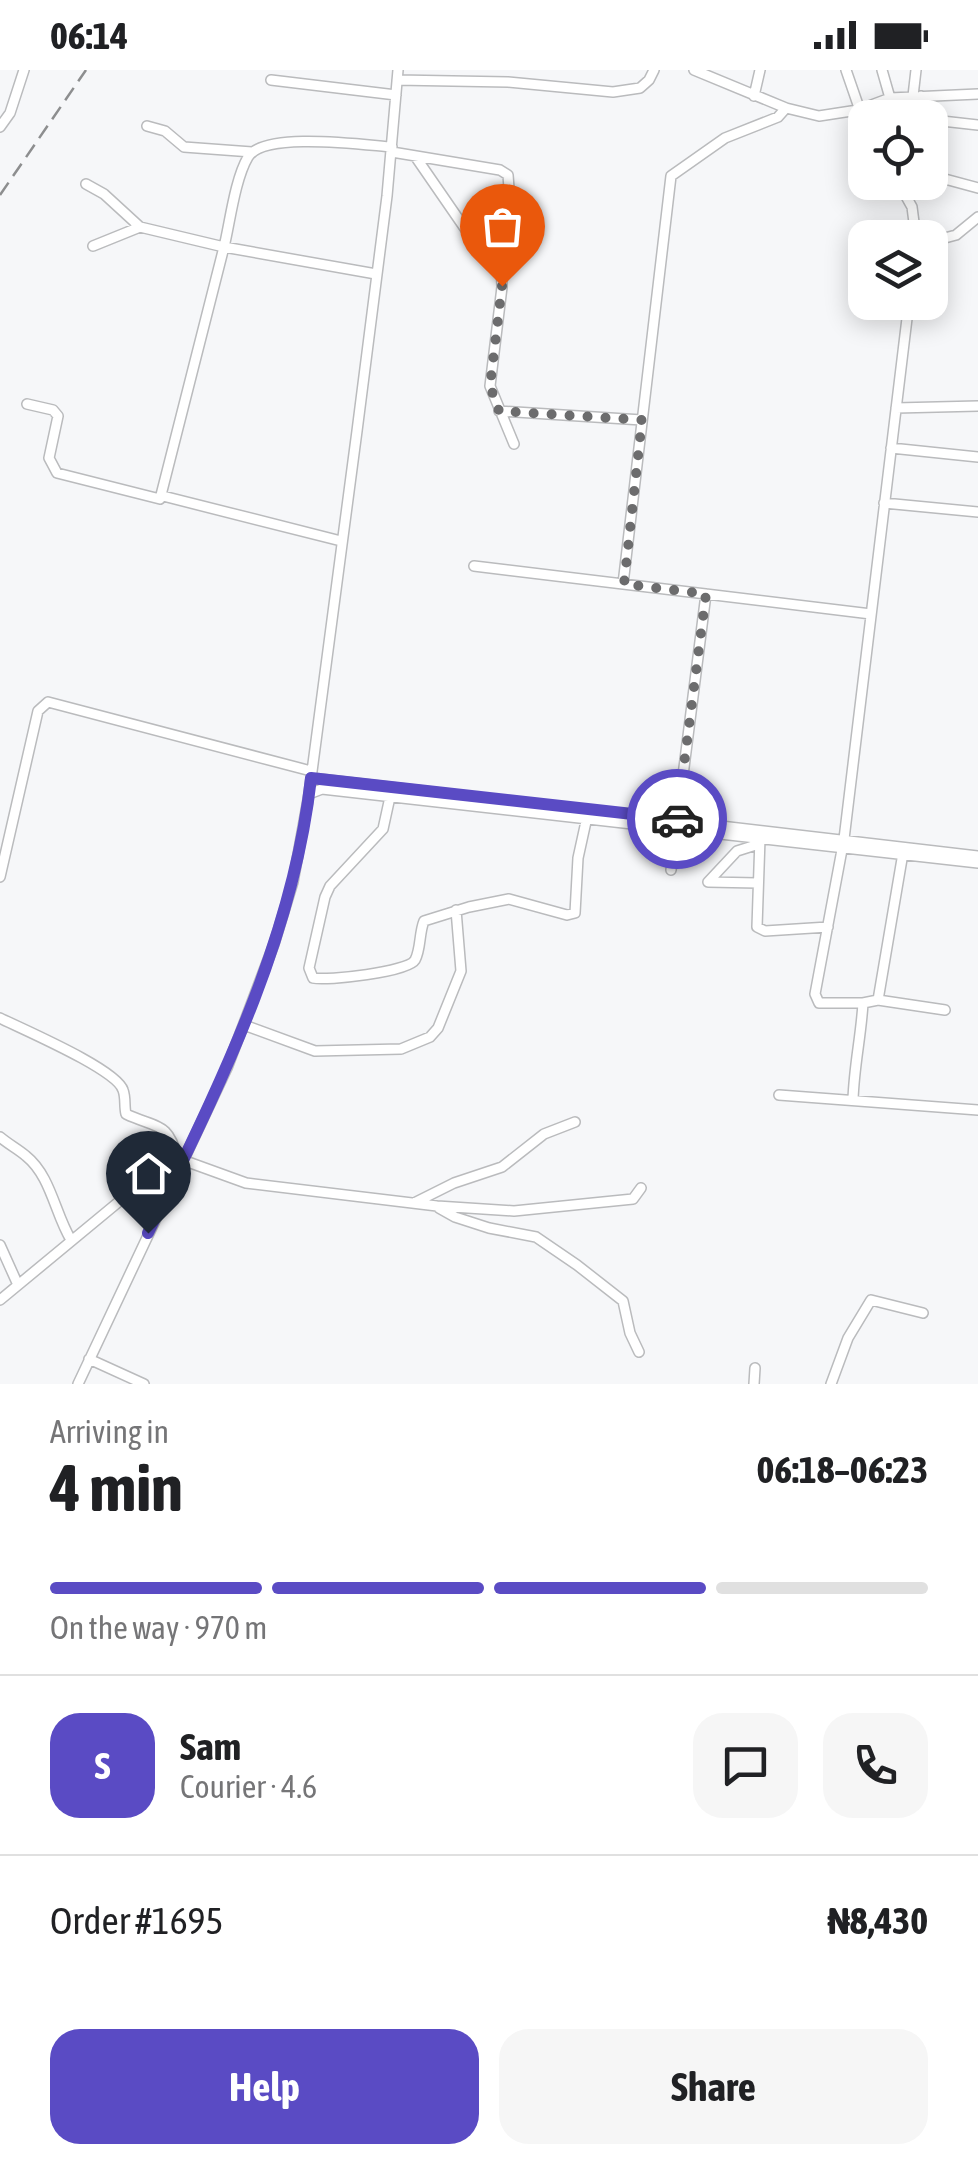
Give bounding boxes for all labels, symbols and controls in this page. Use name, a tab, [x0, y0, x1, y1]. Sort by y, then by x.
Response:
text: 06:14	[50, 14, 128, 57]
map controls	[848, 100, 948, 320]
button: locate	[848, 100, 948, 200]
pin	[460, 184, 545, 287]
icon: bag	[475, 199, 530, 254]
button: layers	[848, 220, 948, 320]
courier	[627, 769, 727, 869]
icon: car	[650, 792, 705, 847]
pin	[106, 1131, 191, 1234]
icon: home	[121, 1146, 176, 1201]
text: Arriving in	[50, 1413, 169, 1450]
text: 06:18–06:23	[756, 1448, 928, 1491]
text: 4 min	[50, 1450, 183, 1525]
text: On the way · 970 m	[50, 1609, 267, 1646]
button: chat	[693, 1713, 798, 1818]
button: phone	[823, 1713, 928, 1818]
text: Sam	[180, 1725, 241, 1768]
text: S	[95, 1744, 110, 1787]
text: Courier · 4.6	[180, 1768, 317, 1805]
text: Order #1695	[50, 1899, 223, 1942]
text: ₦8,430	[827, 1899, 928, 1942]
button: Help	[50, 2029, 479, 2144]
button: Share	[499, 2029, 928, 2144]

